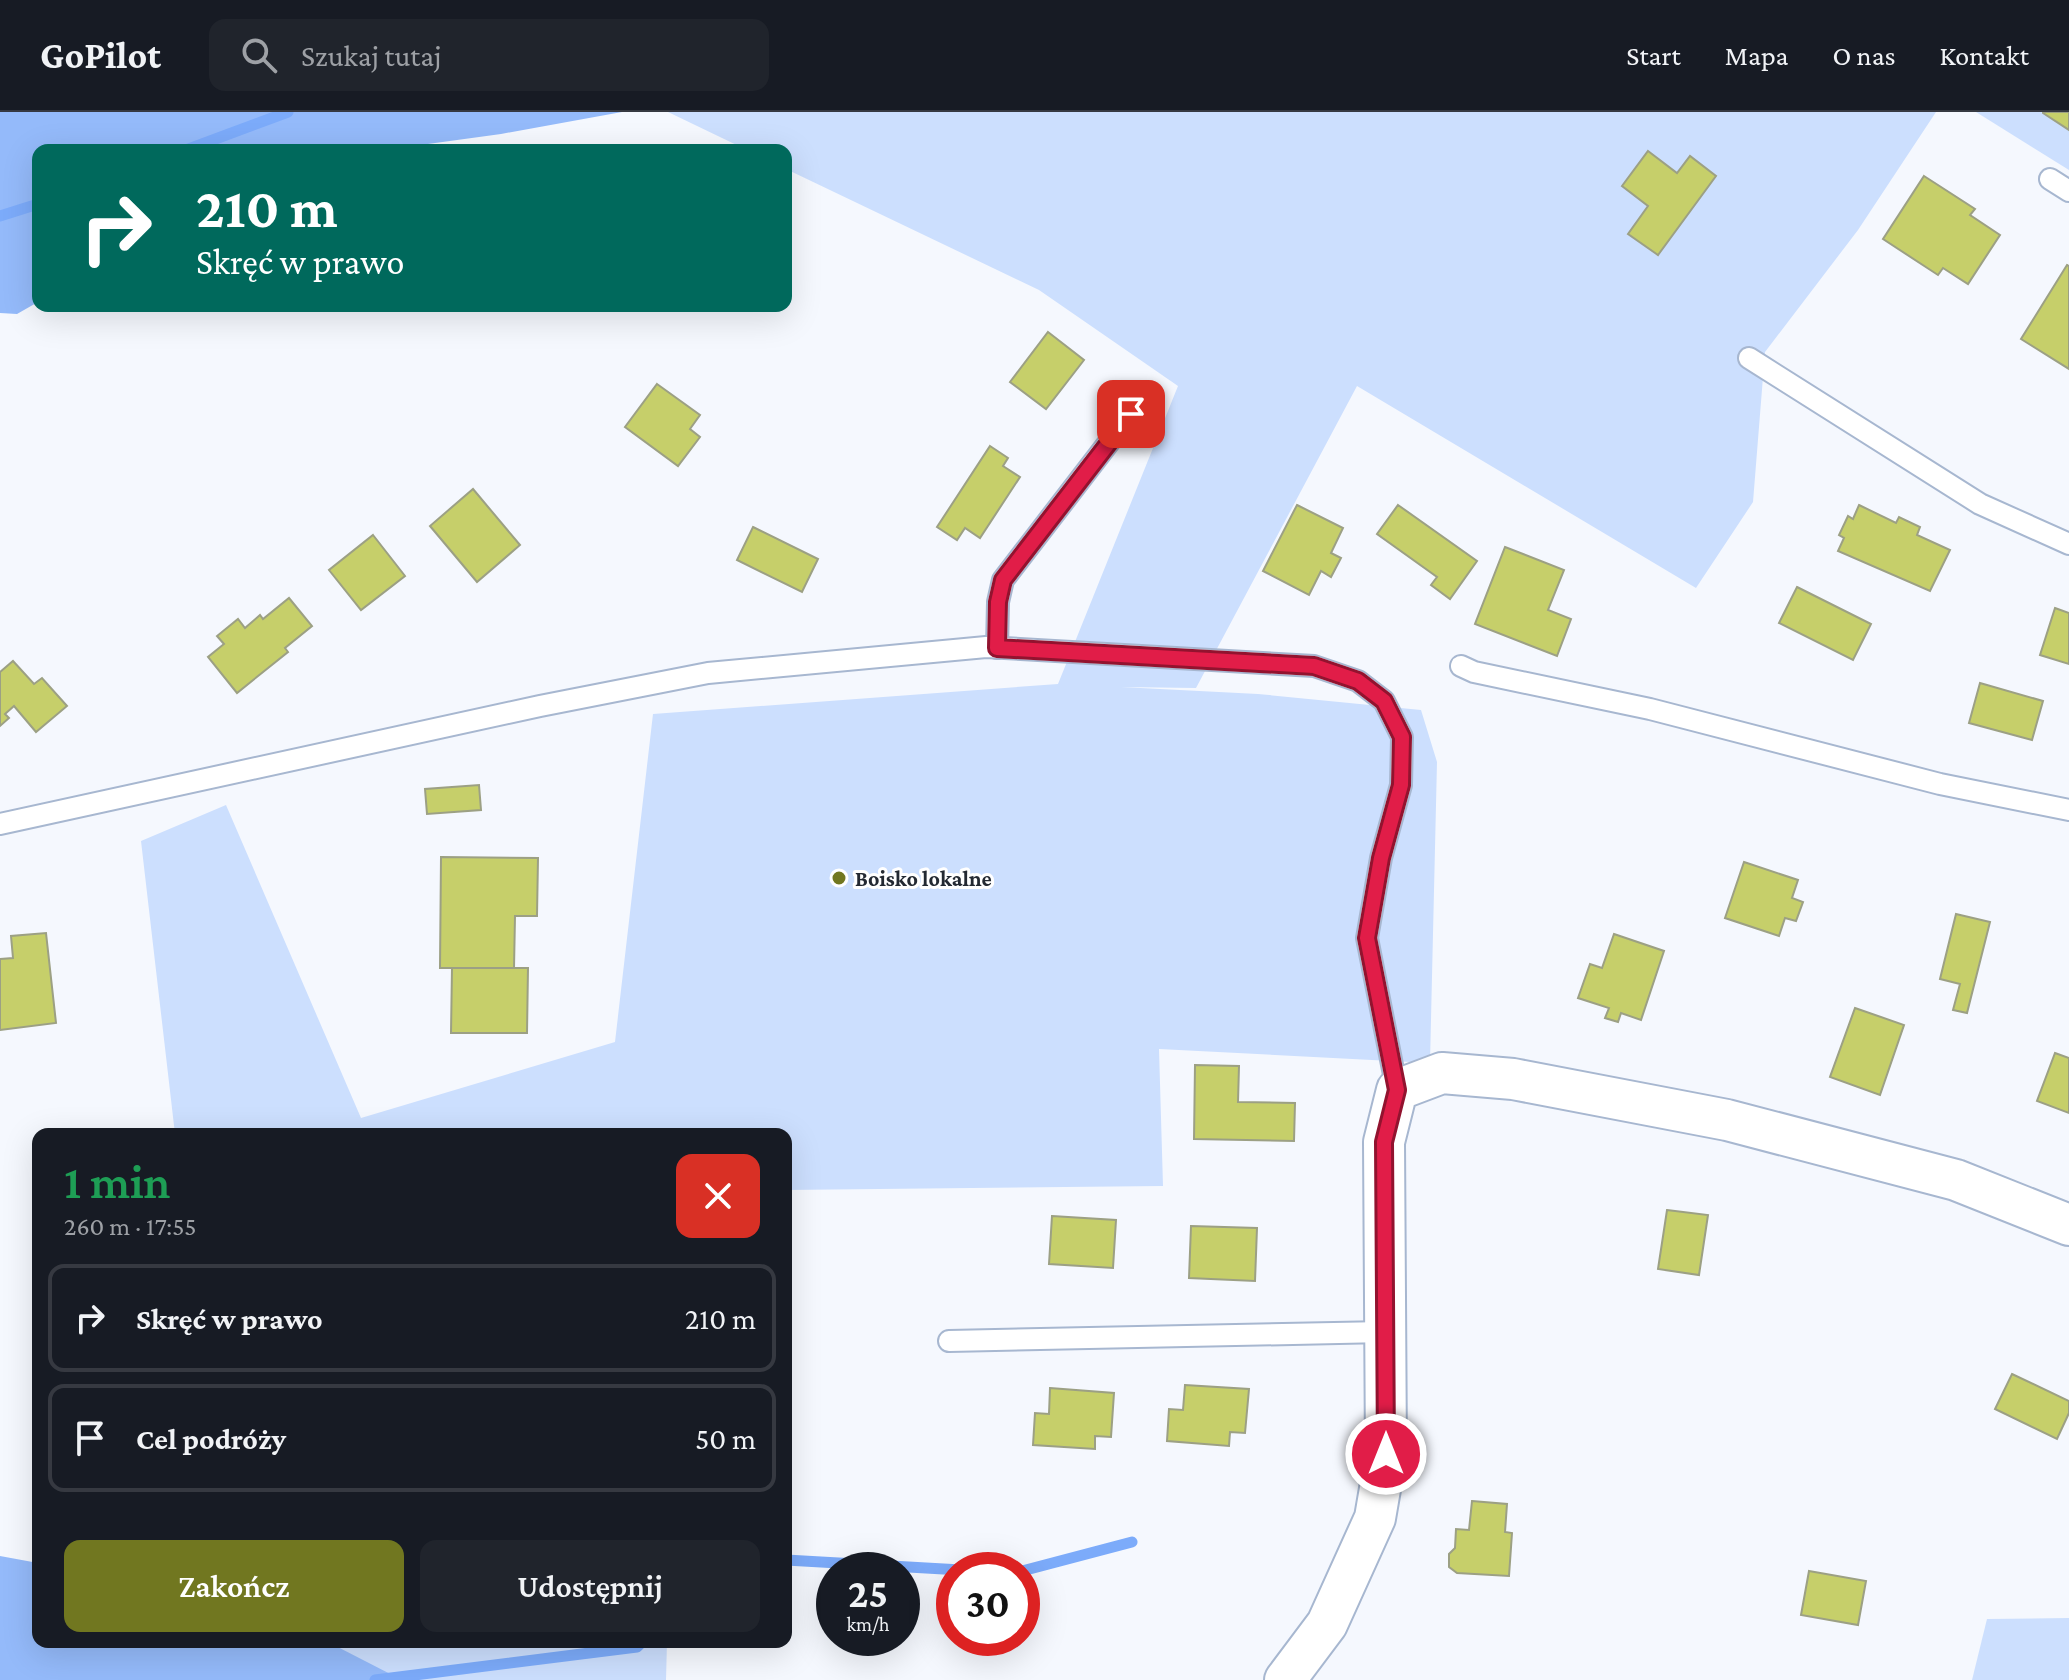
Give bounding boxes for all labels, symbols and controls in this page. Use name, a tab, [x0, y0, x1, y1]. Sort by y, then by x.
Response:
search box	[209, 19, 769, 91]
icon: search	[237, 33, 281, 77]
text: GoPilot	[40, 34, 161, 76]
text: Szukaj tutaj	[301, 39, 441, 72]
text: Start	[1626, 40, 1681, 71]
text: Mapa	[1725, 40, 1789, 71]
text: O nas	[1833, 40, 1896, 71]
text: Kontakt	[1940, 40, 2029, 71]
icon: right	[64, 176, 168, 280]
text: 210 m	[196, 177, 338, 239]
text: Skręć w prawo	[196, 242, 404, 282]
pin	[1097, 380, 1165, 448]
icon: arrive	[1109, 392, 1153, 436]
place label: Boisko lokalne	[855, 866, 992, 891]
marker: Boisko lokalne	[830, 869, 848, 887]
button: close	[676, 1154, 760, 1238]
text: 1 min	[64, 1155, 171, 1208]
text: 260 m · 17:55	[64, 1212, 197, 1241]
icon: right	[68, 1296, 112, 1340]
text: Skręć w prawo	[136, 1302, 323, 1335]
text: 210 m	[685, 1302, 756, 1335]
position arrow	[1344, 1412, 1428, 1496]
icon: arrive	[68, 1416, 112, 1460]
text: Cel podróży	[136, 1422, 286, 1455]
text: 50 m	[695, 1422, 756, 1455]
button: Zakończ	[64, 1540, 404, 1632]
button: Udostępnij	[420, 1540, 760, 1632]
speed limit sign: 30	[936, 1552, 1040, 1656]
text: 25	[848, 1571, 888, 1616]
text: km/h	[846, 1613, 890, 1635]

